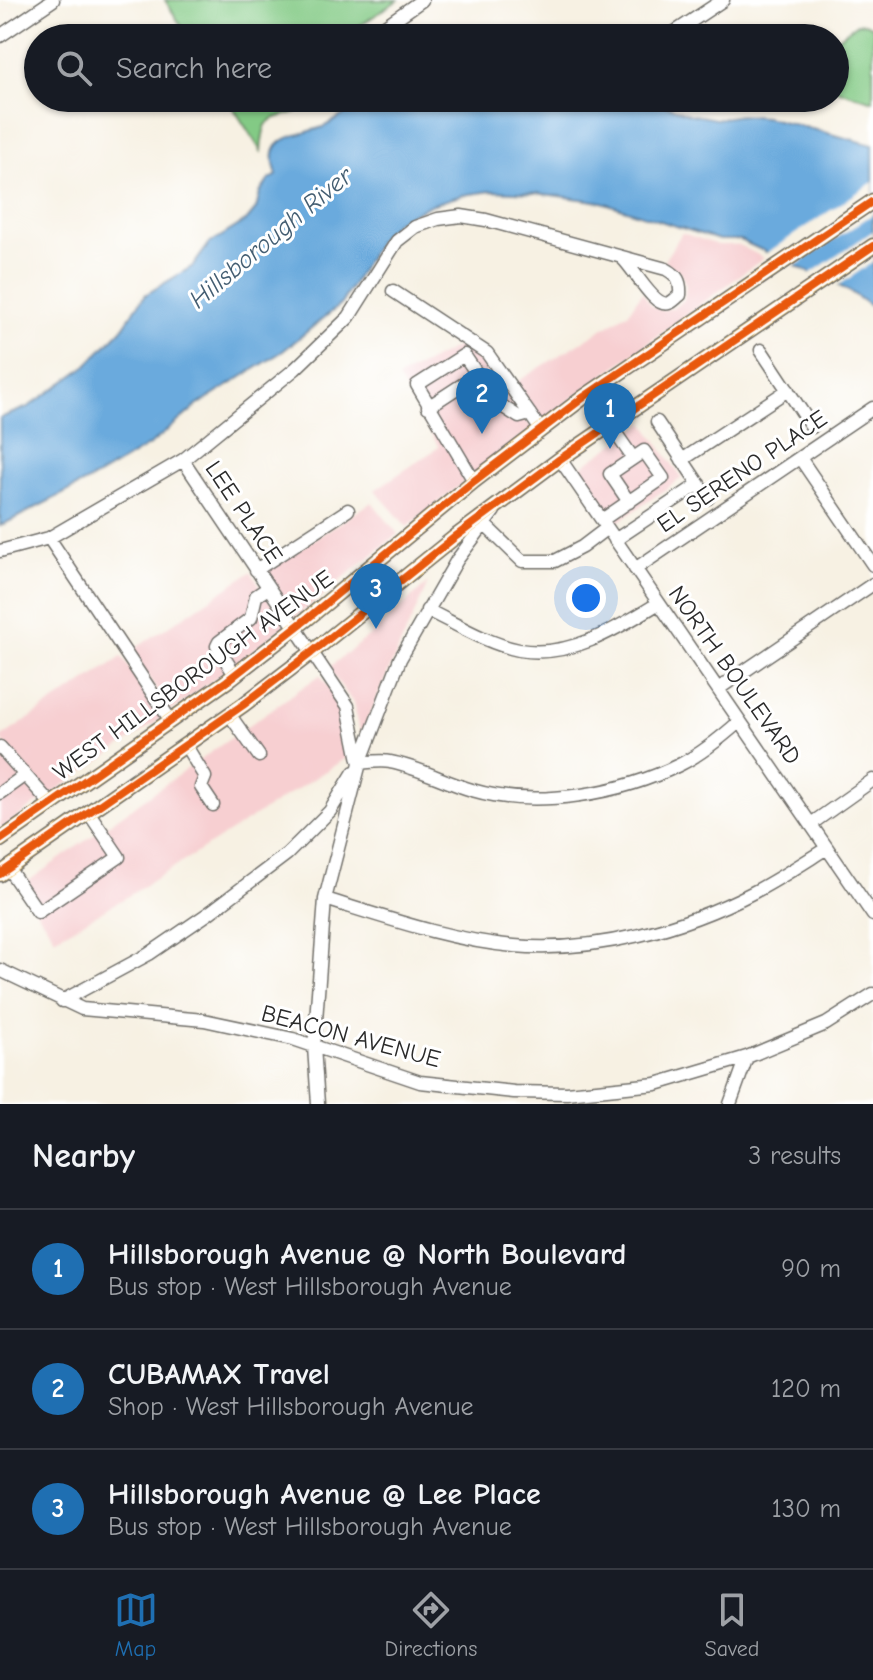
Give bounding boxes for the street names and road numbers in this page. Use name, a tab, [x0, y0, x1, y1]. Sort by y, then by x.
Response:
street label: EL SERENO PLACE	[652, 404, 832, 538]
street label: LEE PLACE	[200, 455, 288, 569]
street label: WEST HILLSBOROUGH AVENUE	[47, 564, 339, 786]
street label: NORTH BOULEVARD	[663, 580, 807, 770]
street label: BEACON AVENUE	[258, 999, 444, 1073]

